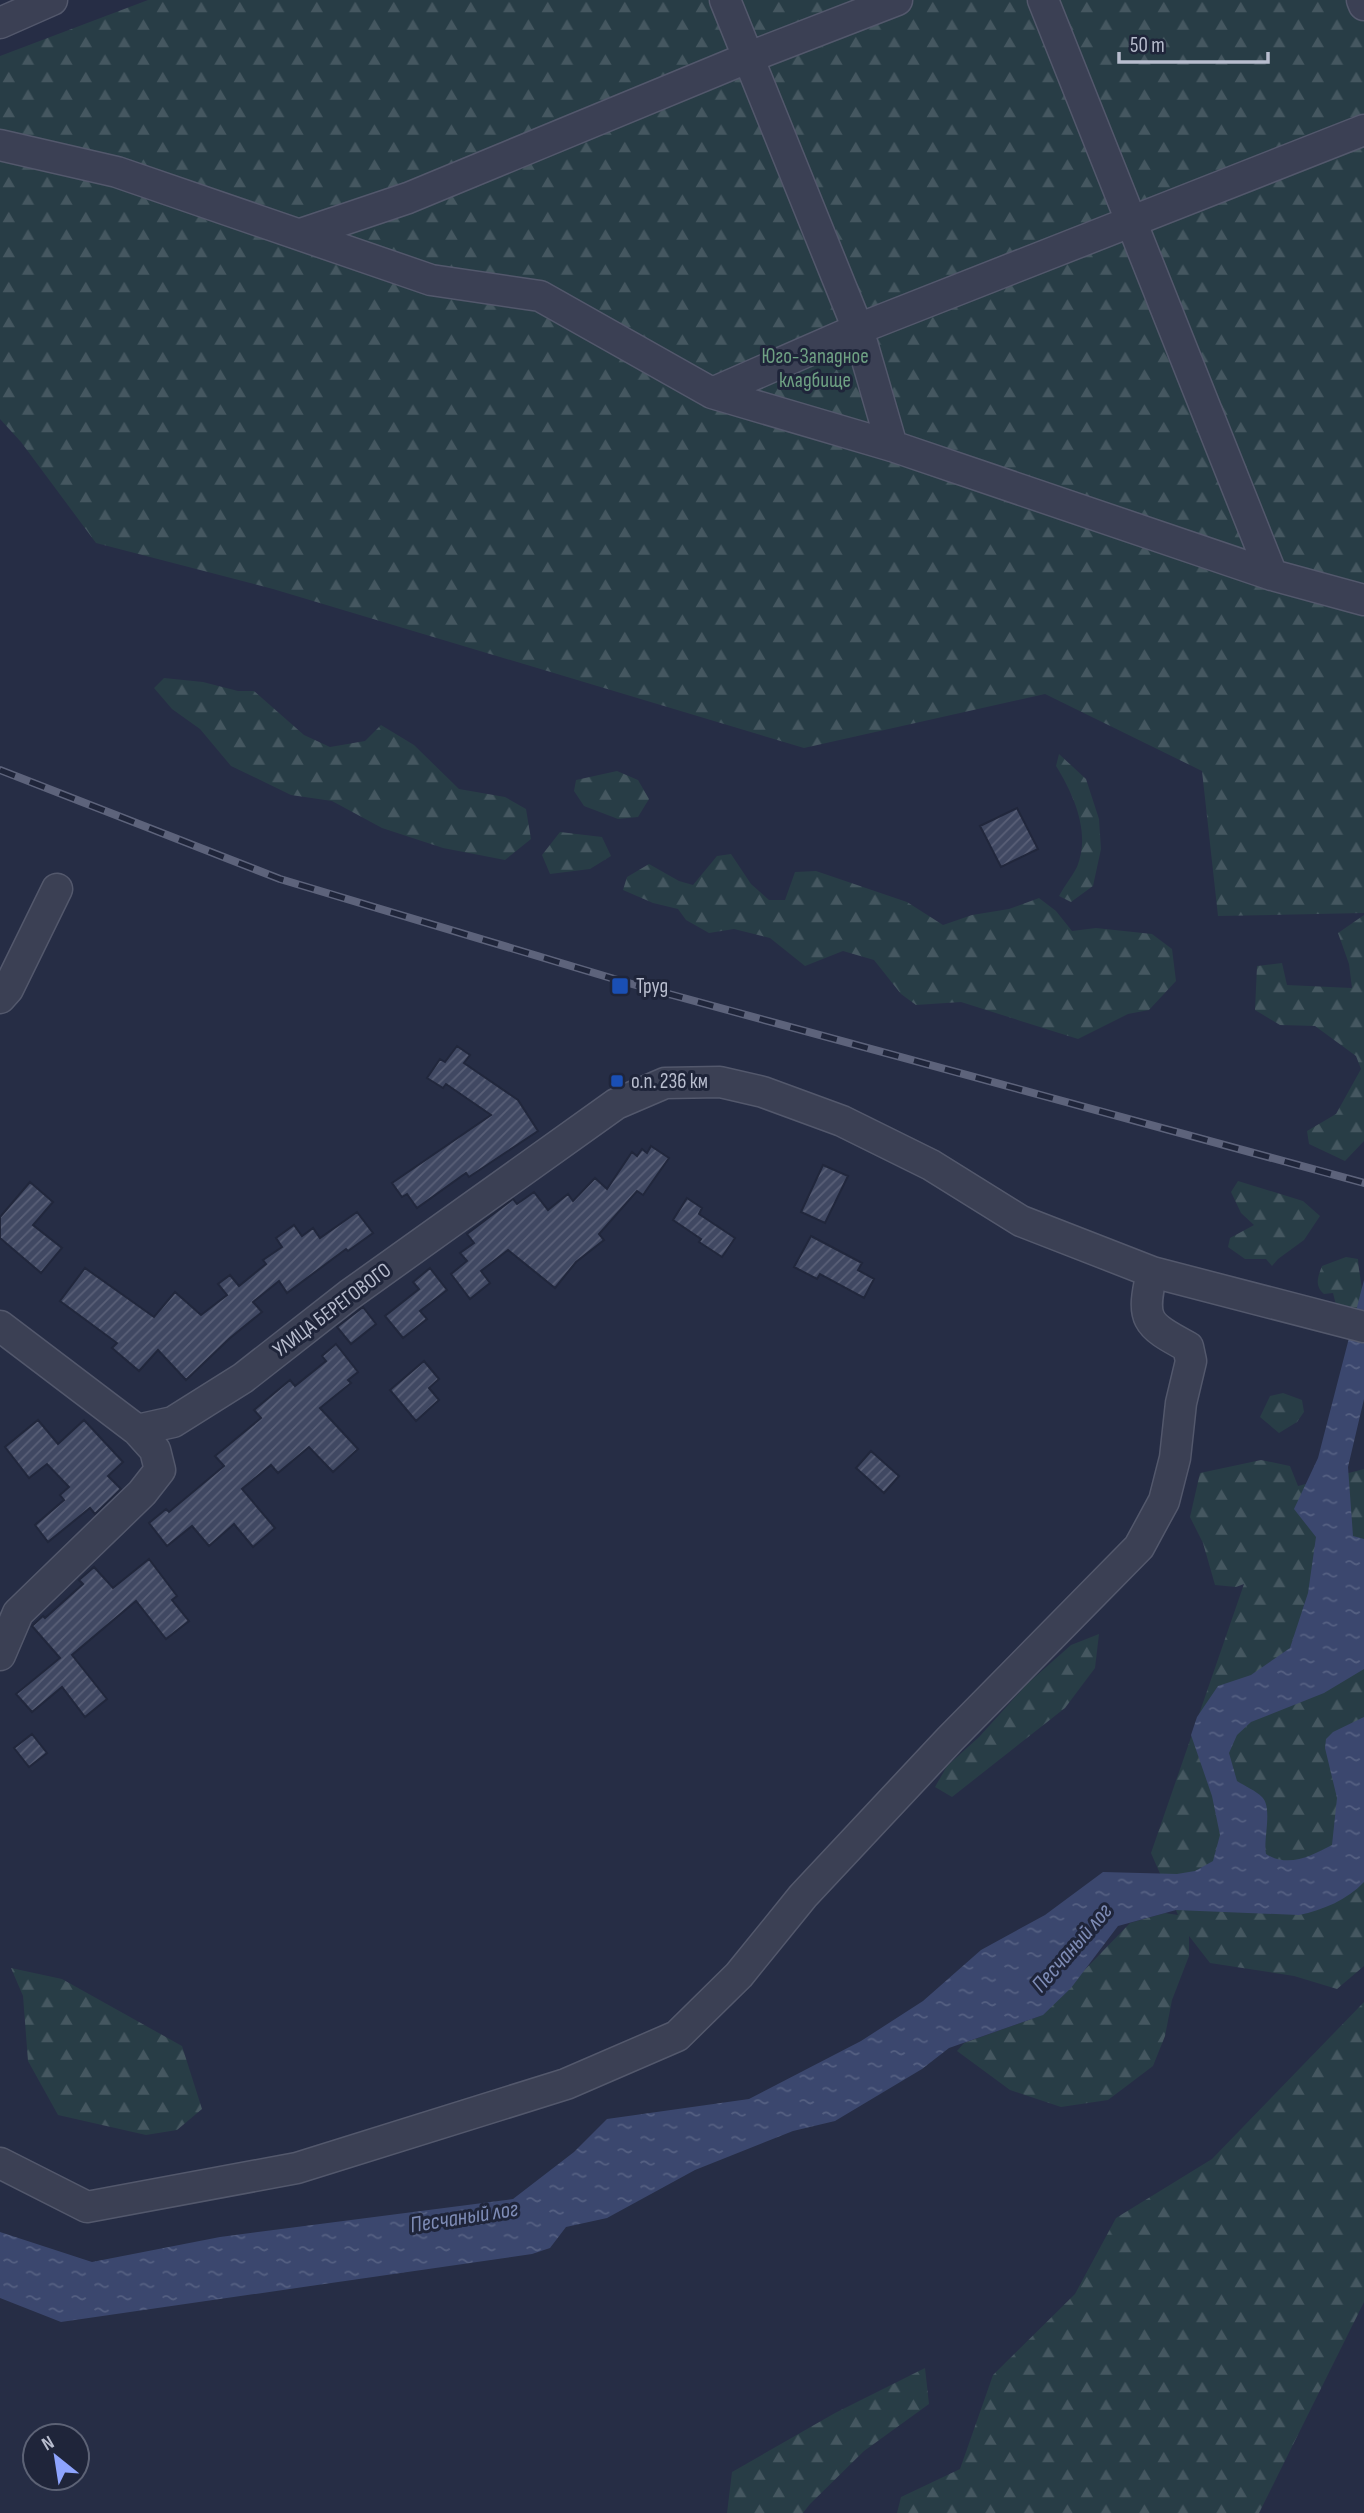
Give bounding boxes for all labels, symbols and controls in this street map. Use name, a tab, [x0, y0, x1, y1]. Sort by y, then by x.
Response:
scale bar	[1119, 21, 1268, 65]
text: 50 m	[1130, 33, 1165, 58]
park label: Юго-Западное кладбище	[761, 344, 869, 393]
place label: Труд	[636, 974, 668, 999]
marker: Труд	[610, 976, 630, 996]
place label: о.п. 236 км	[631, 1069, 708, 1094]
marker: о.п. 236 км	[609, 1073, 625, 1089]
street label: УЛИЦА БЕРЕГОВОГО	[268, 1258, 396, 1362]
water label: Песчаный лог	[1026, 1898, 1118, 1998]
water label: Песчаный лог	[408, 2195, 520, 2239]
north arrow	[21, 2422, 91, 2492]
text: N	[38, 2431, 58, 2456]

